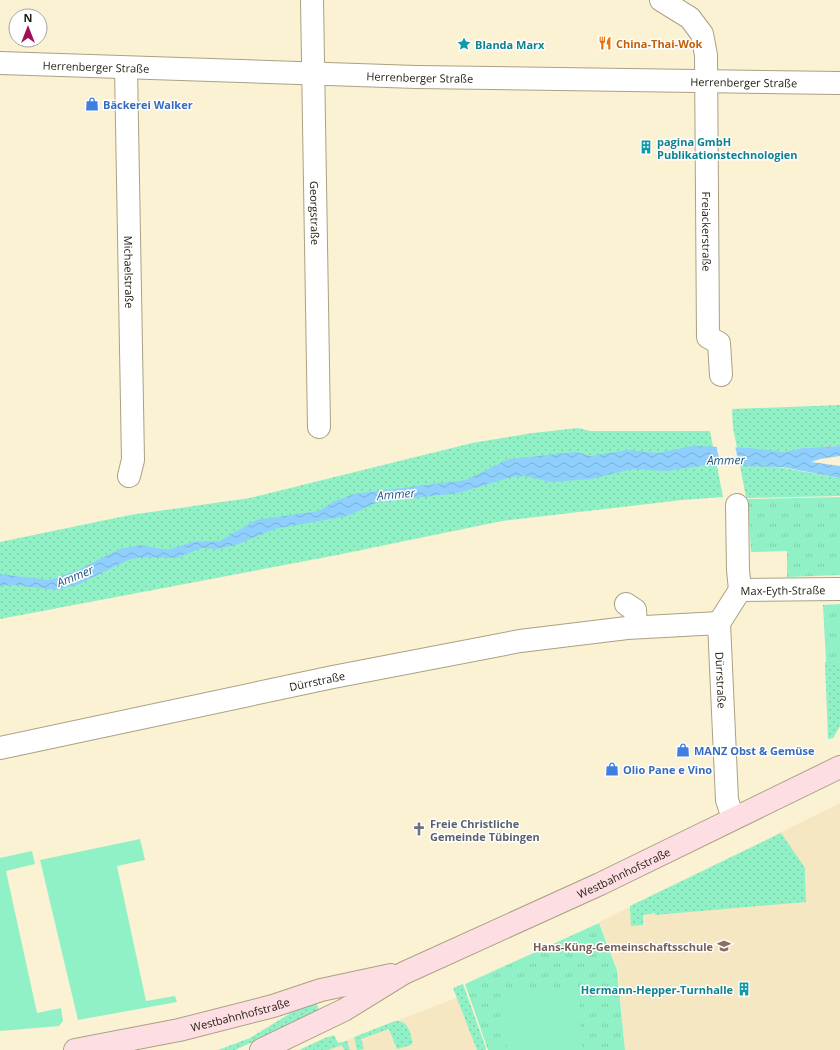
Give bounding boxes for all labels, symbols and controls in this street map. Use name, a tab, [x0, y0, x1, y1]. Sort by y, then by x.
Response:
north arrow	[8, 8, 48, 48]
text: N	[24, 10, 32, 25]
restaurant icon: China-Thai-Wok	[597, 35, 613, 51]
place icon: Blanda Marx	[456, 36, 472, 52]
place label: China-Thai-Wok	[616, 36, 703, 51]
place label: Blanda Marx	[475, 37, 545, 52]
street label: Herrenberger Straße	[42, 57, 150, 76]
street label: Herrenberger Straße	[366, 68, 473, 85]
street label: Herrenberger Straße	[690, 73, 797, 90]
shop icon: Bäckerei Walker	[84, 96, 100, 112]
place label: Bäckerei Walker	[103, 97, 193, 112]
place label: pagina GmbH Publikationstechnologien	[657, 134, 798, 162]
building icon: pagina GmbH Publikationstechnologien	[638, 139, 654, 155]
street label: Georgstraße	[307, 181, 324, 245]
street label: Freiackerstraße	[699, 191, 715, 271]
street label: Michaelstraße	[121, 236, 138, 308]
water label: Ammer	[706, 451, 747, 469]
water label: Ammer	[375, 484, 417, 504]
water label: Ammer	[53, 560, 97, 591]
street label: Max-Eyth-Straße	[741, 582, 825, 597]
street label: Dürrstraße	[713, 652, 730, 709]
street label: Dürrstraße	[288, 667, 346, 694]
shop icon: MANZ Obst & Gemüse	[675, 742, 691, 758]
place label: MANZ Obst & Gemüse	[694, 743, 815, 758]
shop icon: Olio Pane e Vino	[604, 761, 620, 777]
place label: Olio Pane e Vino	[623, 762, 712, 777]
place label: Freie Christliche Gemeinde Tübingen	[430, 816, 540, 844]
church icon: Freie Christliche Gemeinde Tübingen	[411, 821, 427, 837]
street label: Westbahnhofstraße	[574, 844, 673, 901]
school or university icon: Hans-Küng-Gemeinschaftsschule	[716, 938, 732, 954]
place label: Hans-Küng-Gemeinschaftsschule	[533, 939, 713, 954]
building icon: Hermann-Hepper-Turnhalle	[736, 981, 752, 997]
place label: Hermann-Hepper-Turnhalle	[581, 982, 733, 997]
street label: Westbahnhofstraße	[189, 994, 291, 1034]

